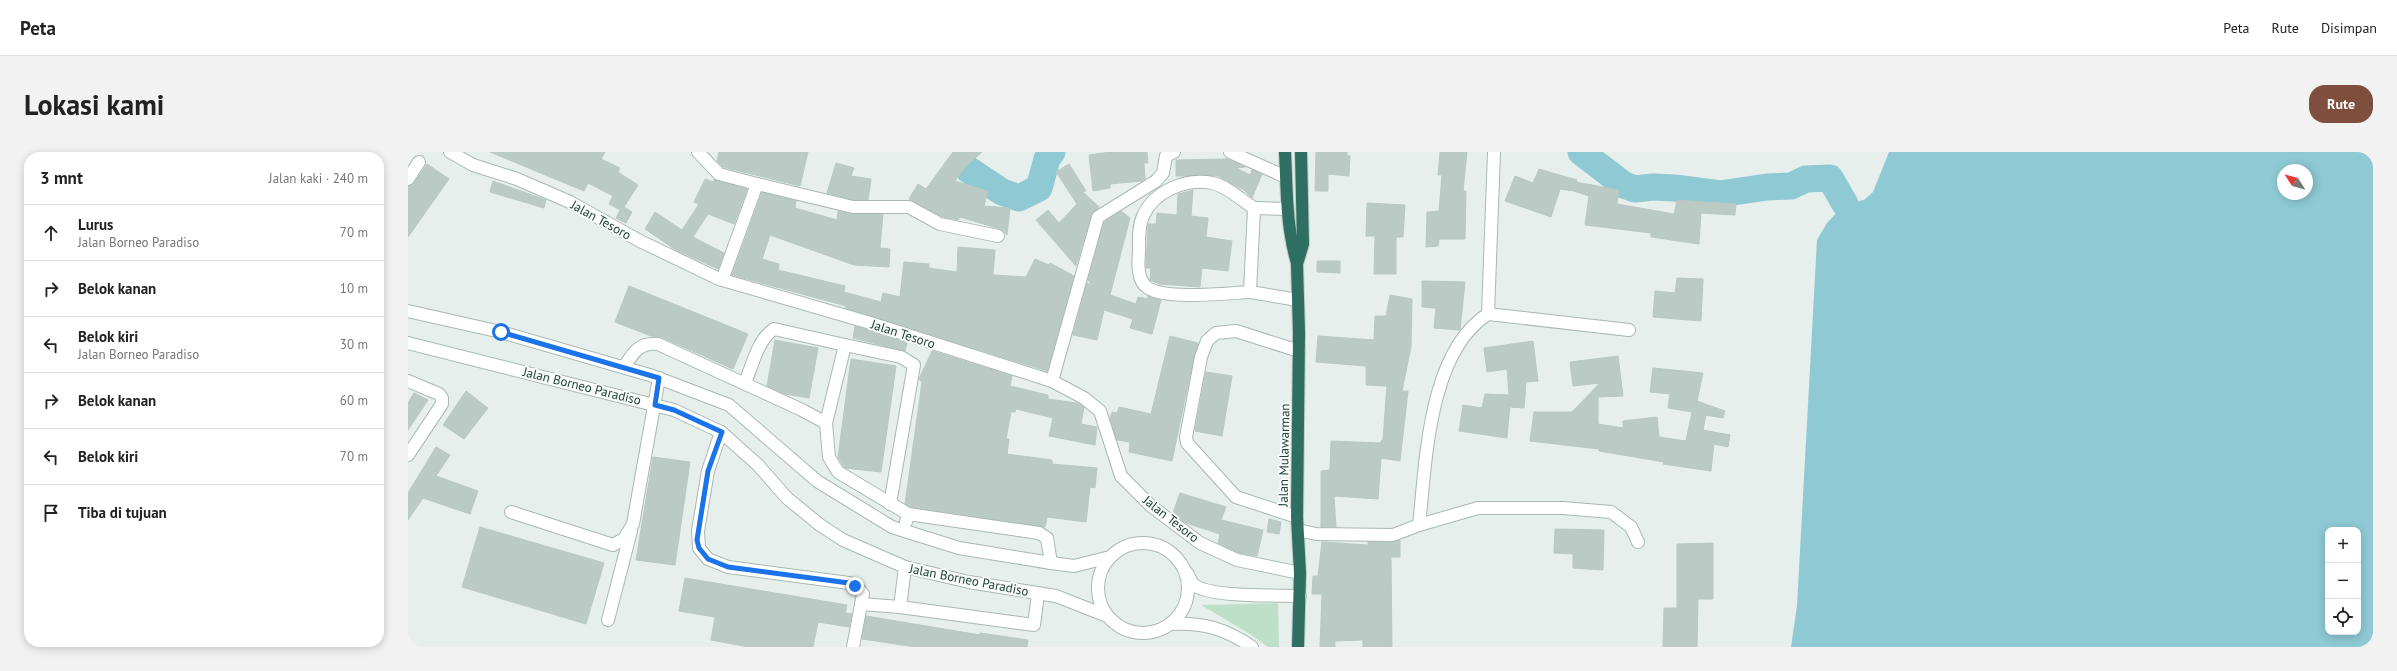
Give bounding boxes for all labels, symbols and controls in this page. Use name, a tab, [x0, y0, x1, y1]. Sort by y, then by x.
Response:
text: Peta	[20, 16, 56, 40]
text: Peta	[2223, 19, 2249, 37]
text: Rute	[2271, 19, 2299, 37]
text: Disimpan	[2321, 19, 2377, 37]
button: Rute	[2309, 85, 2373, 123]
text: Lokasi kami	[24, 86, 164, 123]
north arrow	[2277, 164, 2313, 200]
text: 3 mnt	[40, 167, 83, 189]
text: Jalan kaki · 240 m	[269, 170, 368, 187]
street label: Jalan Tesoro	[567, 196, 634, 244]
text: Lurus	[78, 215, 113, 234]
icon: ahead	[40, 222, 62, 244]
text: 70 m	[340, 224, 368, 241]
text: Jalan Borneo Paradiso	[78, 234, 199, 251]
icon: right	[40, 278, 62, 300]
text: Belok kanan	[78, 279, 156, 298]
text: 10 m	[340, 280, 368, 297]
street label: Jalan Tesoro	[868, 315, 937, 352]
route start	[492, 323, 510, 341]
text: Belok kiri	[78, 327, 138, 346]
icon: left	[40, 334, 62, 356]
text: 30 m	[340, 336, 368, 353]
text: Jalan Borneo Paradiso	[78, 346, 199, 363]
street label: Jalan Borneo Paradiso	[520, 363, 643, 409]
icon: right	[40, 390, 62, 412]
text: Belok kanan	[78, 391, 156, 410]
text: 60 m	[340, 392, 368, 409]
street label: Jalan Mulawarman	[1275, 403, 1293, 508]
icon: left	[40, 446, 62, 468]
text: Belok kiri	[78, 447, 138, 466]
text: 70 m	[340, 448, 368, 465]
street label: Jalan Tesoro	[1139, 491, 1203, 546]
icon: arrive	[40, 502, 62, 524]
text: Tiba di tujuan	[78, 503, 167, 522]
map controls	[2325, 527, 2361, 635]
button: +	[2325, 527, 2361, 563]
street label: Jalan Borneo Paradiso	[907, 560, 1030, 600]
button: −	[2325, 563, 2361, 599]
route end	[846, 577, 864, 595]
button: locate	[2325, 599, 2361, 635]

